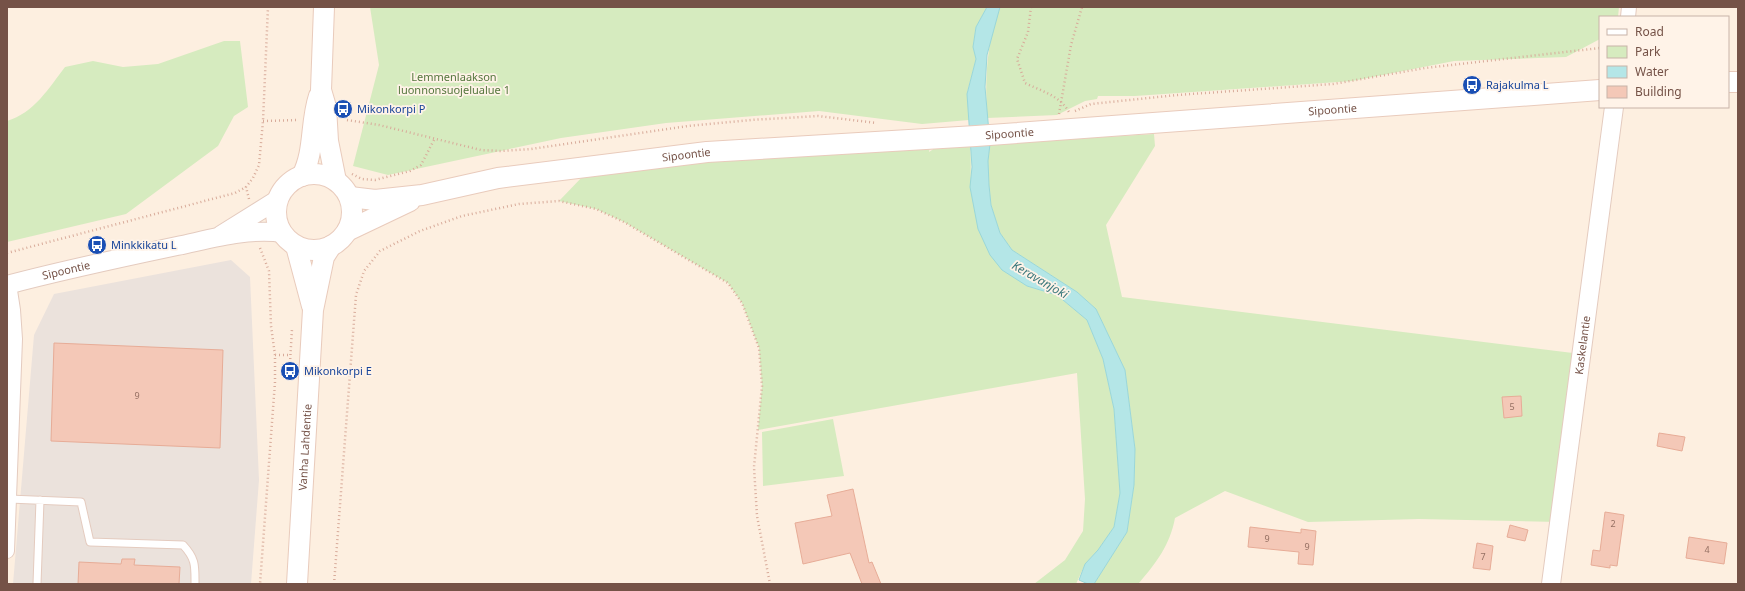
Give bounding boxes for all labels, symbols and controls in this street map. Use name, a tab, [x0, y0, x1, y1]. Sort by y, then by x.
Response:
legend	[1599, 16, 1729, 108]
text: Road	[1635, 23, 1664, 40]
text: Park	[1635, 43, 1661, 60]
text: Water	[1635, 63, 1669, 80]
park label: Lemmenlaakson luonnonsuojelualue 1	[398, 69, 510, 97]
bus stop icon: Rajakulma L	[1461, 74, 1483, 96]
place label: Rajakulma L	[1486, 77, 1549, 92]
text: Building	[1635, 83, 1682, 100]
bus stop icon: Mikonkorpi P	[332, 98, 354, 120]
street label: Sipoontie	[1308, 100, 1357, 118]
place label: Mikonkorpi P	[357, 101, 426, 116]
street label: Sipoontie	[985, 124, 1034, 142]
street label: Sipoontie	[661, 144, 711, 165]
bus stop icon: Minkkikatu L	[86, 234, 108, 256]
place label: Minkkikatu L	[111, 237, 177, 252]
street label: Sipoontie	[41, 257, 92, 283]
water label: Keravanjoki	[1009, 257, 1072, 303]
street label: Kaskelantie	[1571, 315, 1593, 375]
bus stop icon: Mikonkorpi E	[279, 360, 301, 382]
place label: Mikonkorpi E	[304, 363, 372, 378]
house number: 9	[134, 389, 140, 402]
house number: 5	[1509, 400, 1515, 413]
street label: Vanha Lahdentie	[294, 403, 315, 491]
house number: 2	[1610, 517, 1616, 530]
house number: 9	[1264, 532, 1270, 545]
house number: 9	[1304, 540, 1310, 553]
house number: 4	[1704, 543, 1710, 556]
house number: 7	[1480, 550, 1486, 563]

